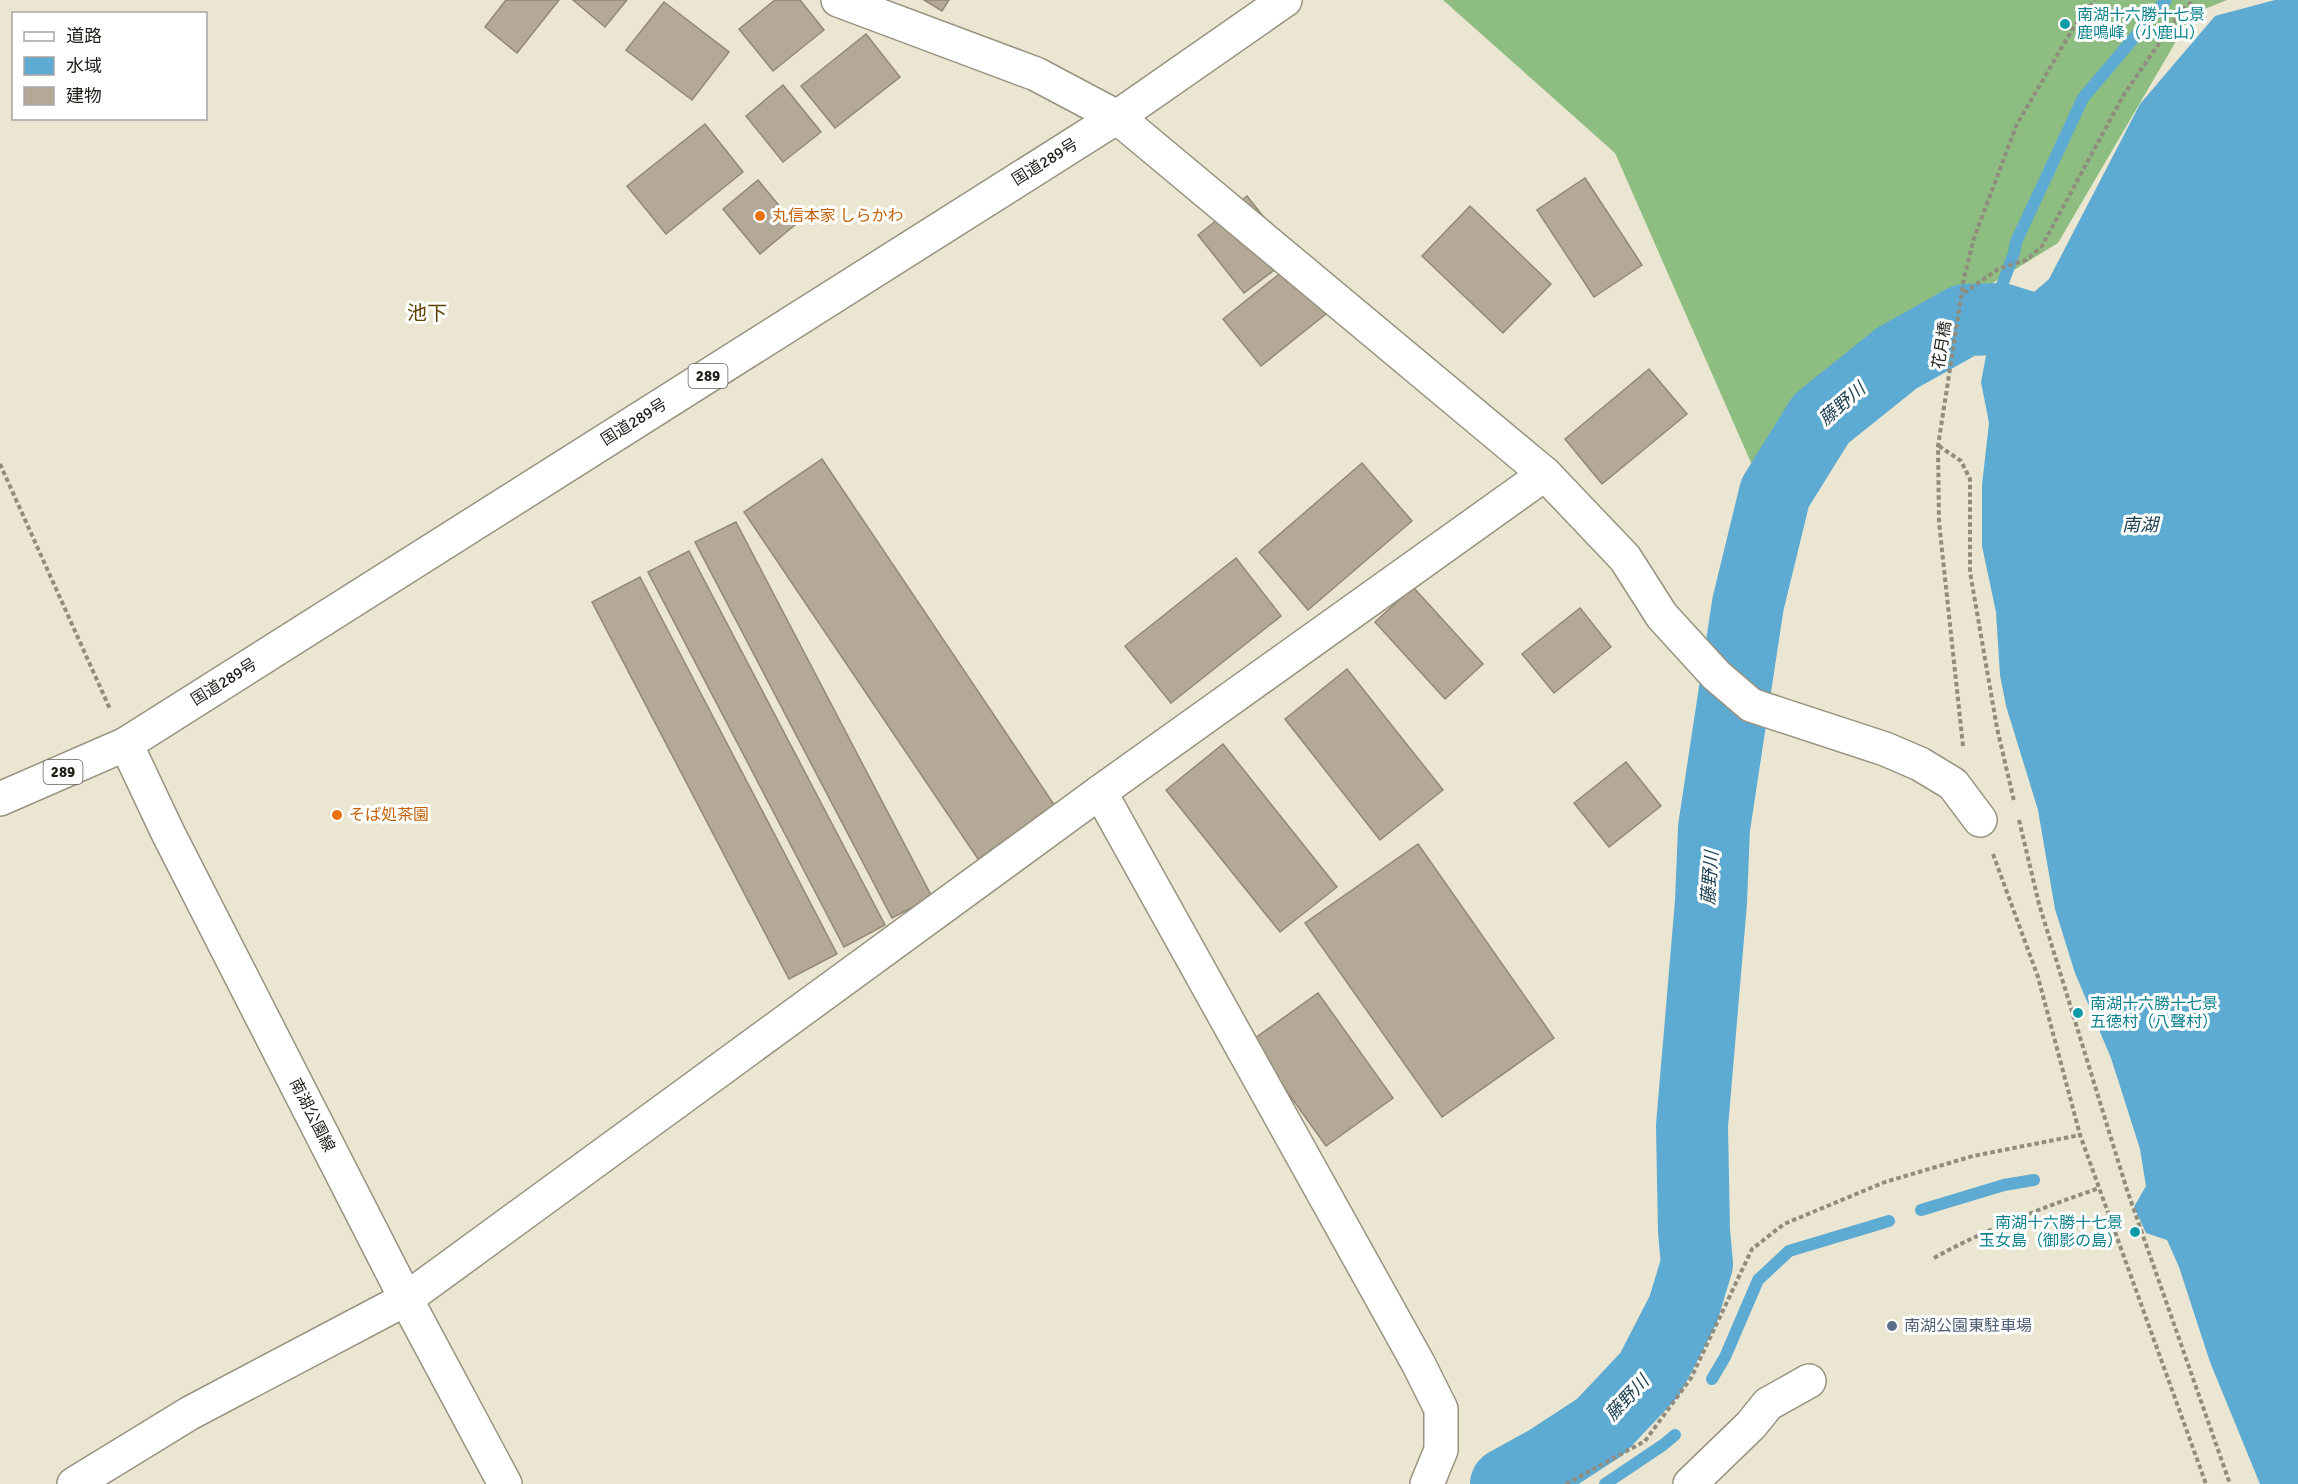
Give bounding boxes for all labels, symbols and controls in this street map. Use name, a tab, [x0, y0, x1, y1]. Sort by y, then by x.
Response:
place label: 南湖十六勝十七景 鹿鳴峰（小鹿山）	[2077, 5, 2205, 43]
legend	[12, 12, 207, 120]
marker: 南湖十六勝十七景 鹿鳴峰（小鹿山）	[2058, 17, 2072, 31]
text: 道路	[66, 25, 102, 47]
text: 水域	[66, 55, 102, 77]
text: 建物	[66, 85, 102, 107]
street label: 国道289号	[1008, 134, 1082, 190]
place label: 丸信本家 しらかわ	[772, 206, 904, 226]
marker: 丸信本家 しらかわ	[753, 209, 767, 223]
district label: 池下	[407, 301, 447, 326]
street label: 花月橋	[1928, 320, 1956, 370]
road number: 289	[688, 364, 728, 388]
water label: 藤野川	[1814, 377, 1871, 430]
street label: 国道289号	[597, 394, 671, 450]
water label: 南湖	[2122, 514, 2161, 536]
street label: 国道289号	[187, 654, 261, 710]
road number: 289	[44, 760, 82, 784]
place label: そば処茶園	[349, 805, 429, 825]
marker: そば処茶園	[330, 808, 344, 822]
water label: 藤野川	[1697, 848, 1723, 906]
place label: 南湖十六勝十七景 五徳村（八聲村）	[2090, 994, 2218, 1032]
marker: 南湖十六勝十七景 五徳村（八聲村）	[2071, 1006, 2085, 1020]
street label: 南湖公園線	[285, 1075, 339, 1155]
place label: 南湖十六勝十七景 玉女島（御影の島）	[1979, 1213, 2123, 1251]
marker: 南湖十六勝十七景 玉女島（御影の島）	[2128, 1225, 2142, 1239]
place label: 南湖公園東駐車場	[1904, 1316, 2032, 1336]
marker: 南湖公園東駐車場	[1885, 1319, 1899, 1333]
water label: 藤野川	[1601, 1369, 1655, 1425]

